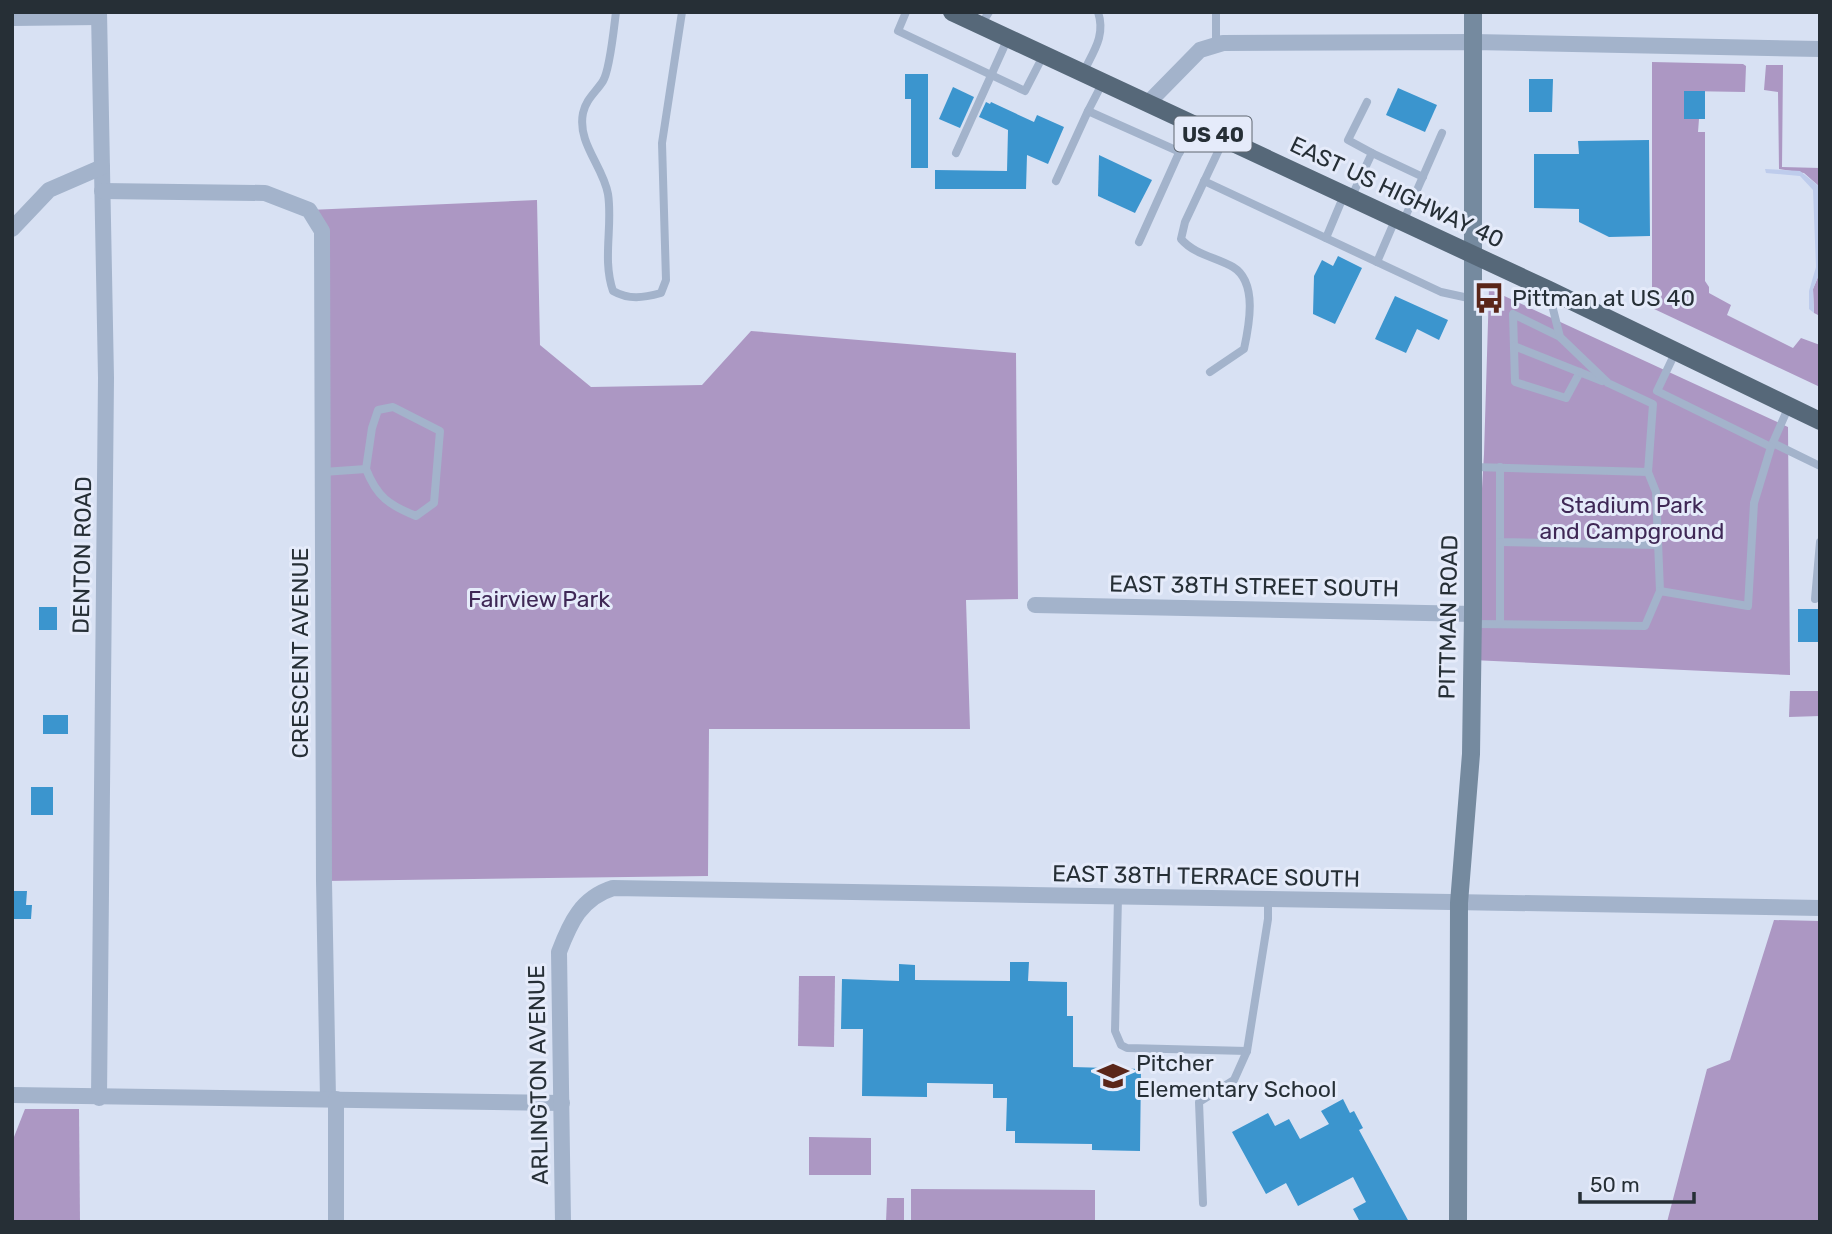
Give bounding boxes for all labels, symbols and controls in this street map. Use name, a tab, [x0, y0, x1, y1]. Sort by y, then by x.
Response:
road number: US 40	[1174, 116, 1252, 152]
street label: EAST US HIGHWAY 40	[1286, 130, 1508, 254]
bus stop icon: Pittman at US 40	[1472, 281, 1506, 315]
place label: Pittman at US 40	[1512, 284, 1695, 312]
street label: DENTON ROAD	[67, 476, 97, 634]
park label: Stadium Park and Campground	[1539, 491, 1725, 545]
street label: PITTMAN ROAD	[1433, 534, 1463, 700]
street label: CRESCENT AVENUE	[286, 548, 314, 758]
street label: EAST 38TH STREET SOUTH	[1109, 569, 1399, 603]
park label: Fairview Park	[468, 585, 610, 613]
street label: EAST 38TH TERRACE SOUTH	[1052, 859, 1360, 893]
street label: ARLINGTON AVENUE	[522, 965, 554, 1185]
place label: Pitcher Elementary School	[1136, 1049, 1337, 1103]
school or university icon: Pitcher Elementary School	[1096, 1059, 1130, 1093]
scale bar	[1580, 1160, 1694, 1204]
text: 50 m	[1590, 1172, 1640, 1197]

